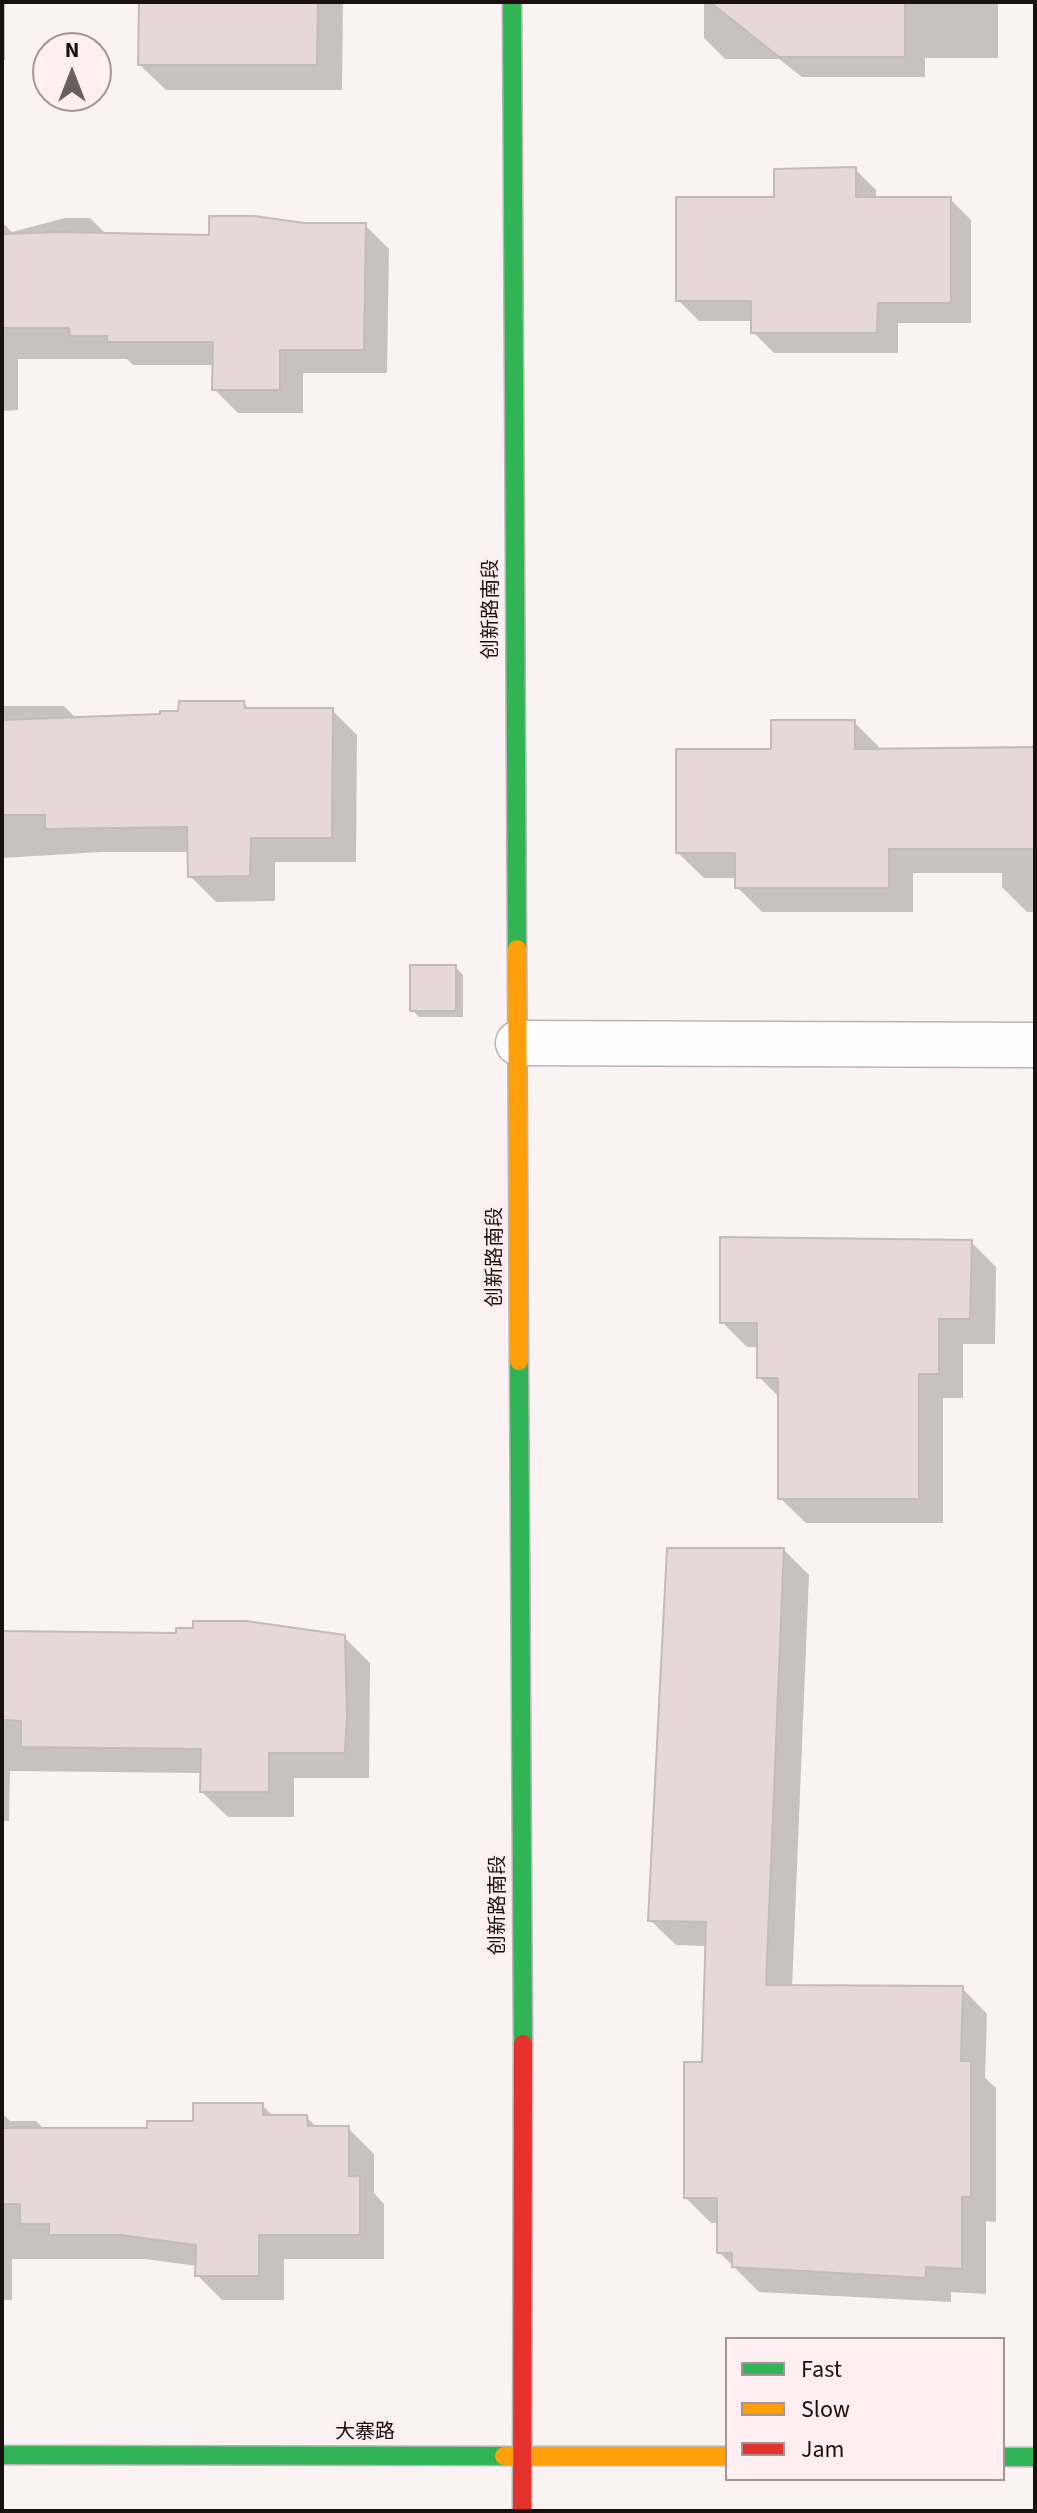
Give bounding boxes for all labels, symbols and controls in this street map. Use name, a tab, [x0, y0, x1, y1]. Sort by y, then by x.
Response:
north arrow	[32, 32, 112, 112]
text: N	[65, 34, 79, 66]
street label: 创新路南段	[481, 559, 505, 659]
street label: 创新路南段	[485, 1207, 509, 1307]
street label: 创新路南段	[488, 1855, 512, 1955]
legend	[725, 2337, 1005, 2481]
text: Fast	[801, 2352, 842, 2387]
text: Slow	[801, 2392, 850, 2427]
street label: 大寨路	[335, 2422, 395, 2446]
text: Jam	[801, 2432, 845, 2467]

